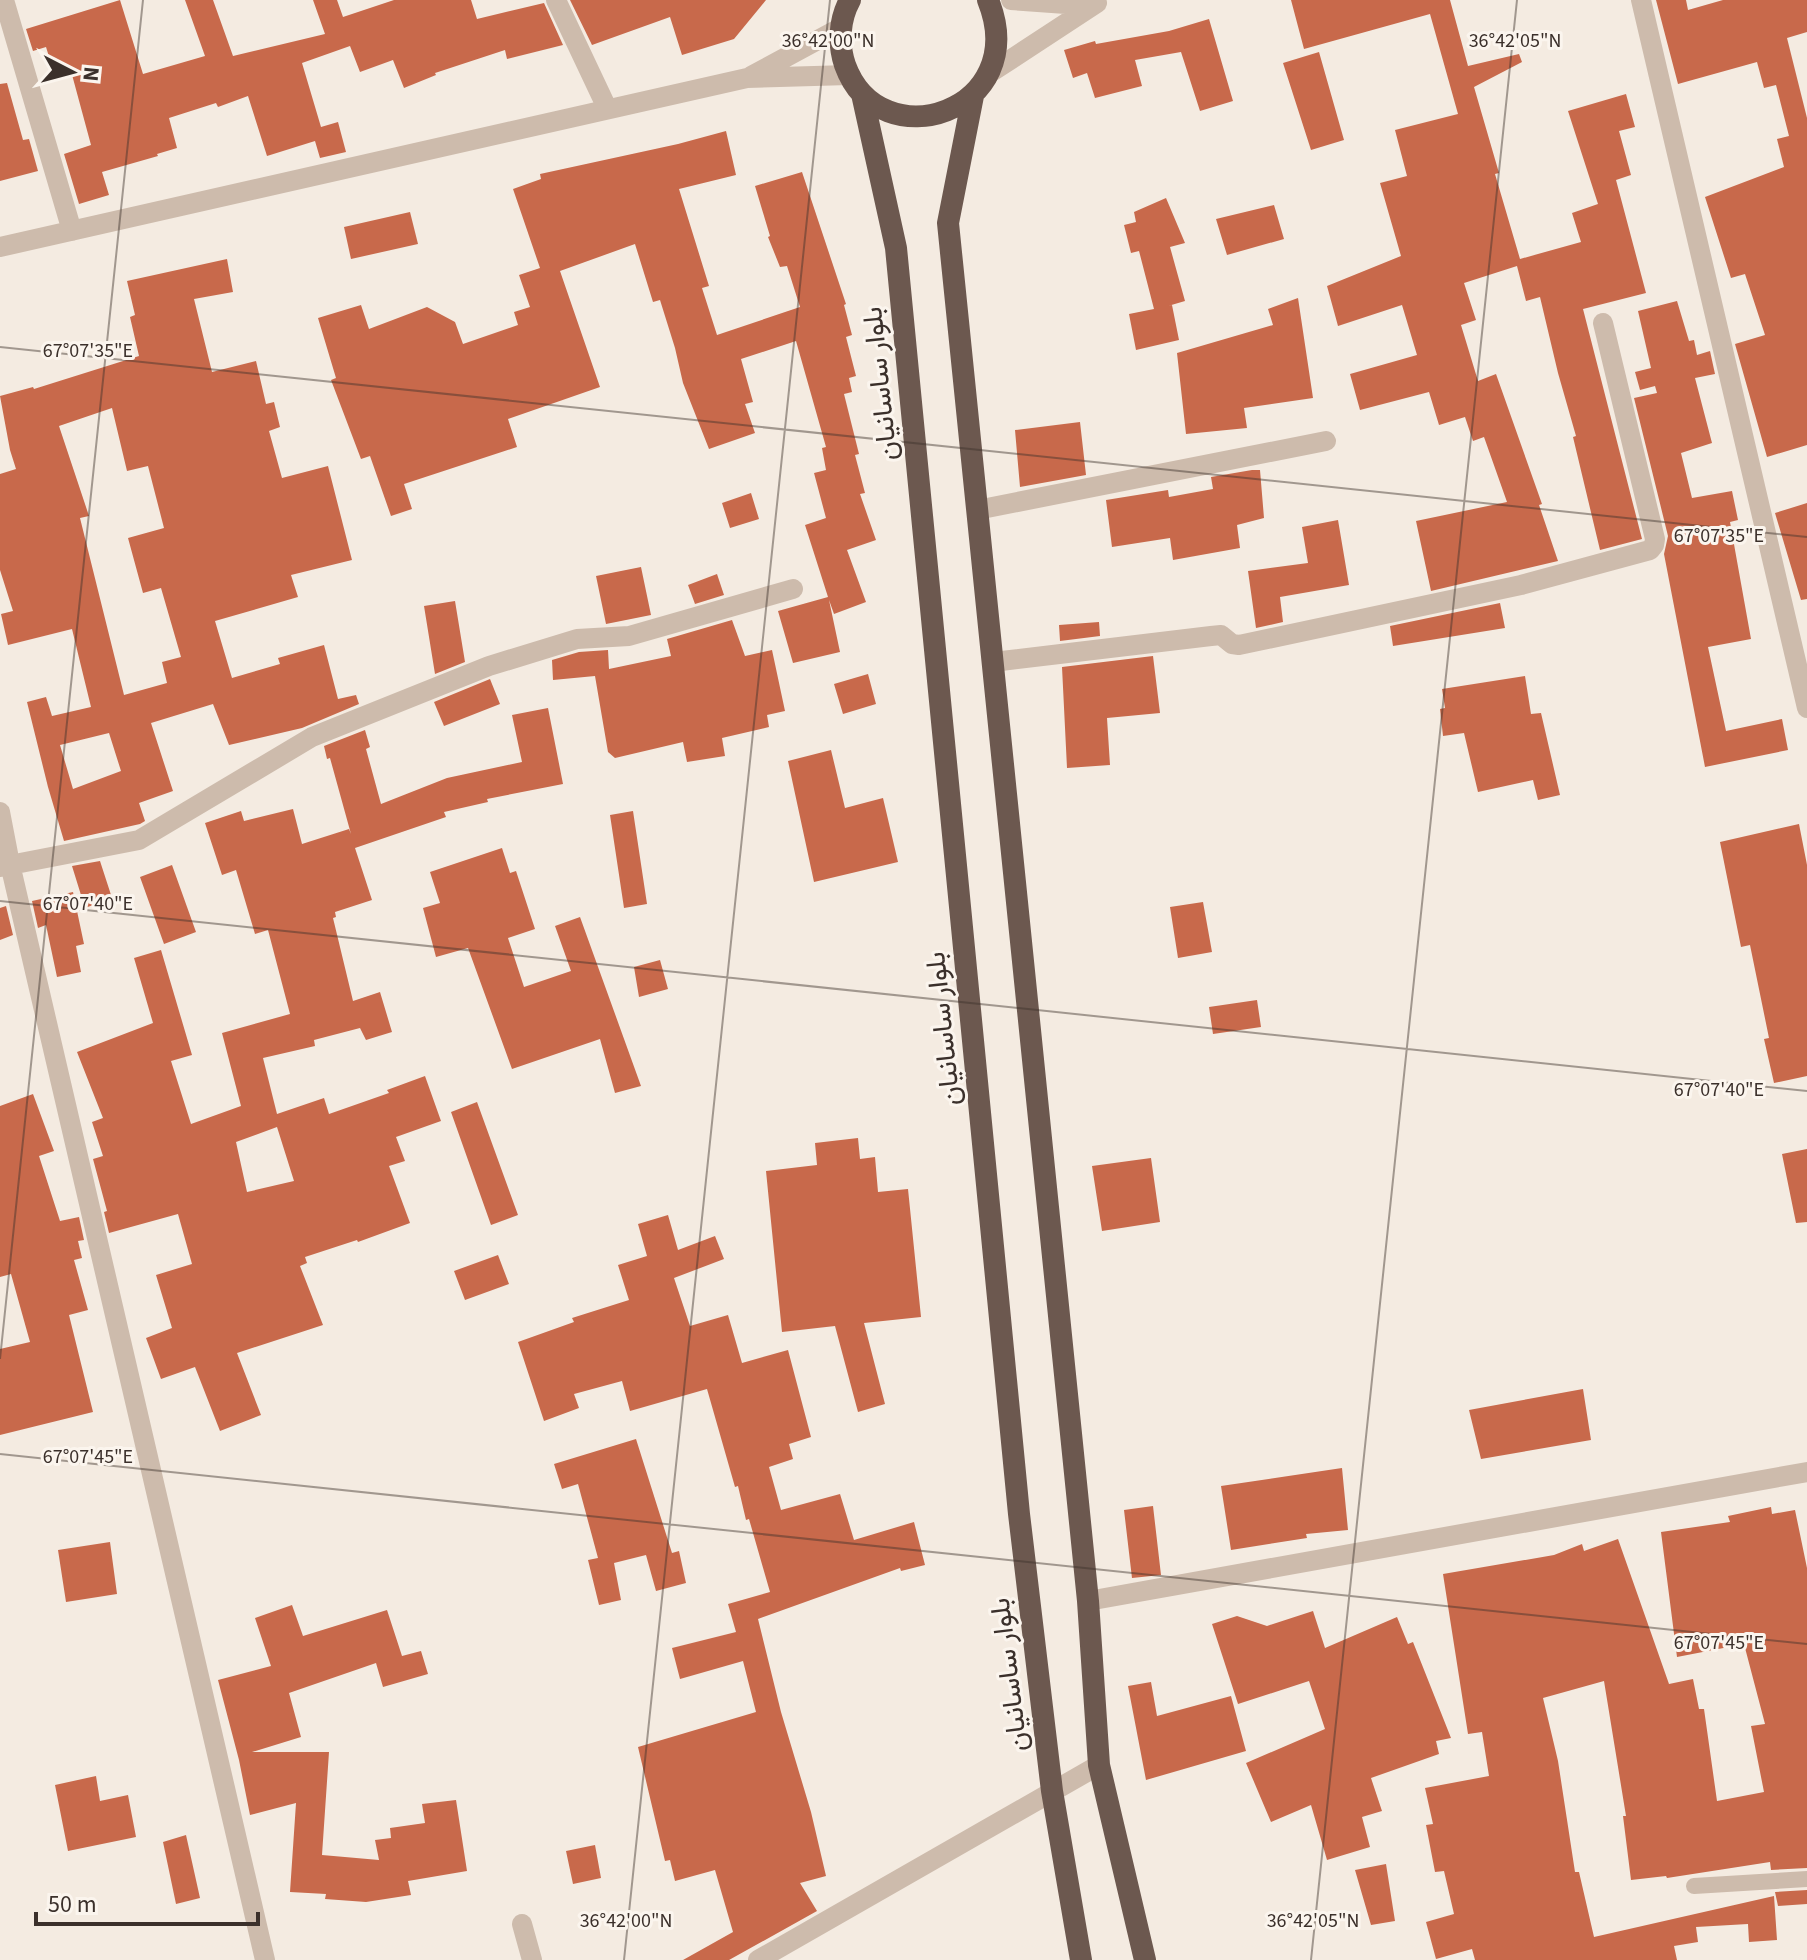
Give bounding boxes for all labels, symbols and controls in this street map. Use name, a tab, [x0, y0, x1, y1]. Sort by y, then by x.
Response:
text: 36°42'00"N	[782, 27, 874, 55]
text: 36°42'05"N	[1469, 27, 1561, 55]
north arrow	[32, 32, 112, 112]
text: N	[74, 65, 108, 83]
street label: بلوار ساسانیان	[852, 305, 908, 463]
text: 67°07'35"E	[43, 337, 133, 365]
text: 67°07'35"E	[1674, 522, 1764, 550]
text: 67°07'40"E	[43, 890, 133, 918]
street label: بلوار ساسانیان	[915, 950, 971, 1108]
text: 67°07'40"E	[1674, 1076, 1764, 1104]
text: 67°07'45"E	[43, 1443, 133, 1471]
street label: بلوار ساسانیان	[980, 1596, 1038, 1754]
text: 67°07'45"E	[1674, 1629, 1764, 1657]
scale bar	[36, 1876, 258, 1926]
text: 50 m	[48, 1887, 97, 1922]
text: 36°42'00"N	[580, 1907, 672, 1935]
text: 36°42'05"N	[1267, 1907, 1359, 1935]

